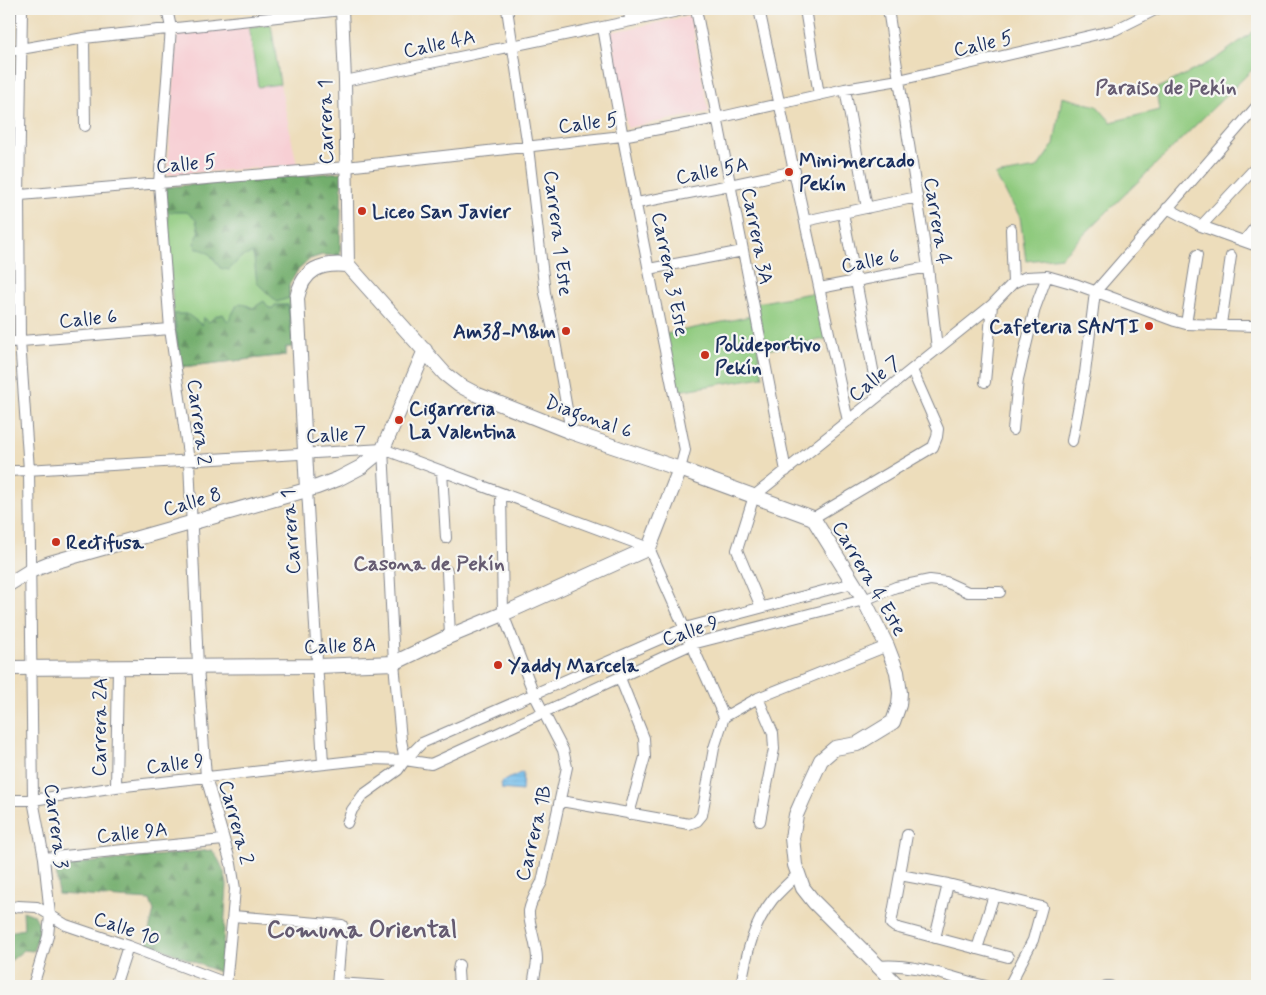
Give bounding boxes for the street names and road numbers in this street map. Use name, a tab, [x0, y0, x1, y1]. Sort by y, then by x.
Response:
street label: Calle 4A	[401, 24, 478, 65]
street label: Calle 5	[951, 25, 1016, 64]
street label: Carrera 1	[312, 79, 341, 165]
street label: Calle 5	[557, 106, 620, 141]
street label: Calle 5	[155, 148, 217, 181]
street label: Calle 5A	[674, 151, 751, 192]
street label: Carrera 1 Este	[536, 169, 579, 298]
street label: Carrera 4	[916, 176, 957, 267]
street label: Carrera 3A	[734, 185, 779, 287]
street label: Carrera 3 Este	[644, 210, 695, 339]
street label: Calle 6	[839, 243, 902, 280]
street label: Calle 6	[58, 303, 119, 335]
street label: Calle 7	[843, 350, 907, 409]
street label: Carrera 2	[180, 378, 217, 467]
street label: Diagonal 6	[540, 389, 636, 448]
street label: Calle 7	[305, 420, 367, 451]
street label: Calle 8	[160, 481, 225, 524]
street label: Carrera 1	[275, 488, 308, 575]
street label: Carrera 4 Este	[825, 516, 913, 641]
street label: Calle 9	[659, 609, 723, 654]
street label: Calle 8A	[303, 632, 377, 661]
street label: Carrera 2A	[86, 677, 115, 777]
street label: Calle 9	[145, 748, 206, 781]
street label: Carrera 2	[211, 777, 260, 868]
street label: Carrera 3	[37, 782, 74, 870]
street label: Carrera 1B	[510, 783, 559, 884]
street label: Calle 9A	[95, 816, 169, 851]
street label: Calle 10	[90, 905, 163, 953]

